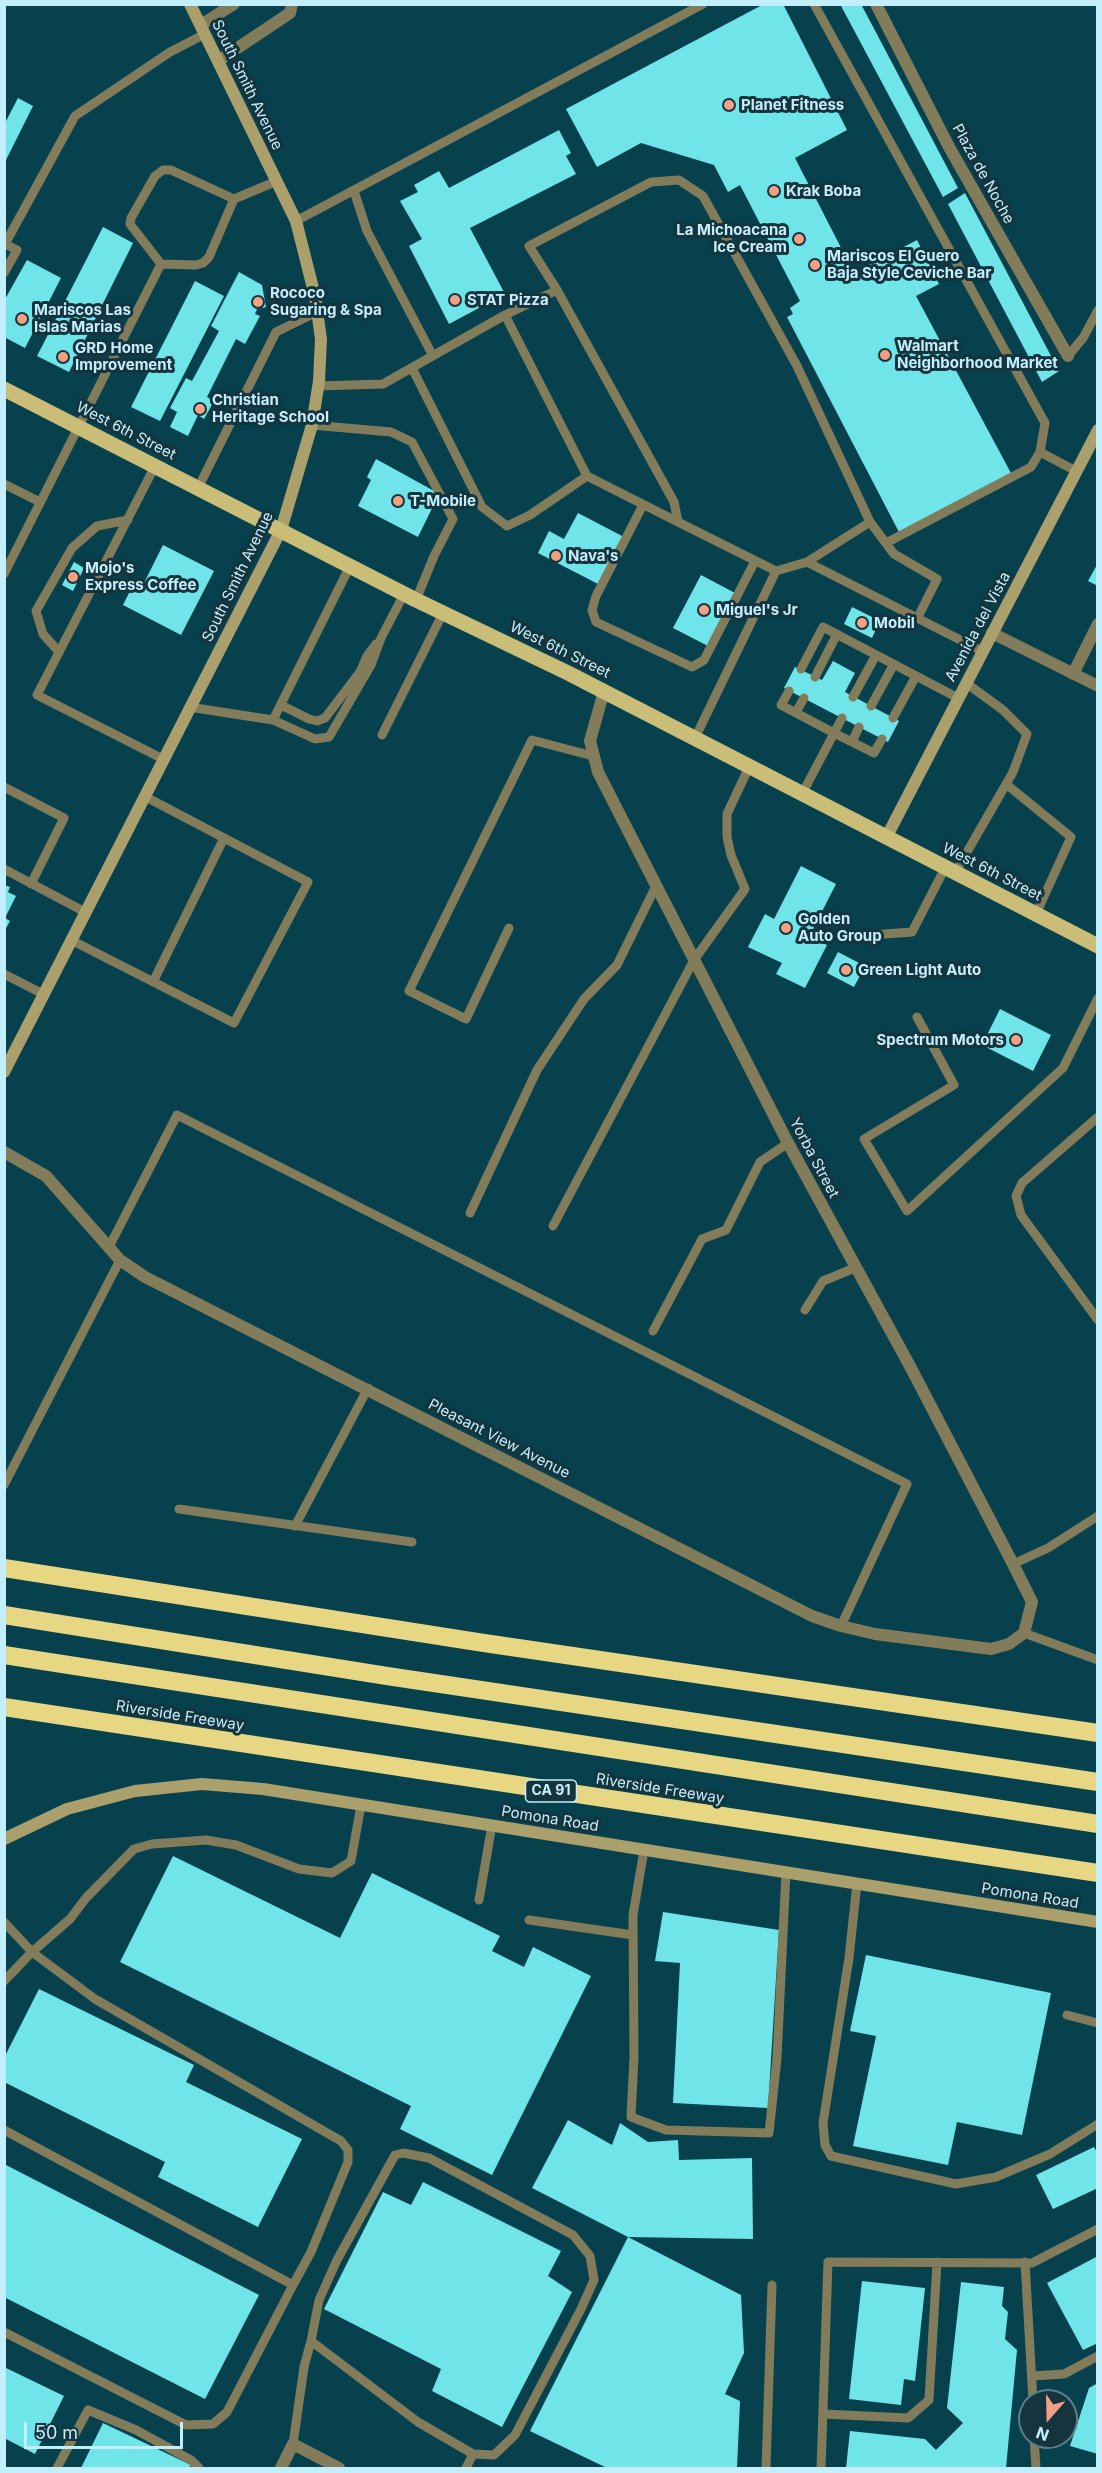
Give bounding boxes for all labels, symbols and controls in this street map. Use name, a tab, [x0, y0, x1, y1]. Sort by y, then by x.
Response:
street label: South Smith Avenue	[208, 17, 286, 153]
place label: Planet Fitness	[741, 96, 844, 114]
marker: Planet Fitness	[722, 98, 736, 112]
street label: Plaza de Noche	[948, 121, 1018, 227]
place label: Krak Boba	[786, 182, 861, 200]
marker: Krak Boba	[767, 184, 781, 198]
place label: La Michoacana Ice Cream	[676, 221, 787, 256]
marker: La Michoacana Ice Cream	[792, 232, 806, 246]
place label: Mariscos El Guero Baja Style Ceviche Bar	[827, 247, 991, 282]
marker: Mariscos El Guero Baja Style Ceviche Bar	[808, 258, 822, 272]
place label: Rococo Sugaring & Spa	[270, 284, 382, 319]
place label: STAT Pizza	[467, 291, 549, 309]
marker: STAT Pizza	[448, 293, 462, 307]
marker: Rococo Sugaring & Spa	[251, 295, 265, 309]
place label: Mariscos Las Islas Marias	[34, 301, 131, 336]
marker: Mariscos Las Islas Marias	[15, 312, 29, 326]
place label: Walmart Neighborhood Market	[897, 337, 1058, 372]
place label: GRD Home Improvement	[75, 339, 172, 374]
marker: Walmart Neighborhood Market	[878, 348, 892, 362]
marker: GRD Home Improvement	[56, 350, 70, 364]
place label: Christian Heritage School	[212, 391, 329, 426]
street label: West 6th Street	[73, 398, 179, 464]
marker: Christian Heritage School	[193, 402, 207, 416]
place label: T-Mobile	[410, 492, 476, 510]
marker: T-Mobile	[391, 494, 405, 508]
street label: South Smith Avenue	[199, 509, 277, 645]
place label: Nava's	[568, 547, 618, 565]
marker: Nava's	[549, 549, 563, 563]
place label: Mojo's Express Coffee	[85, 559, 196, 594]
street label: Avenida del Vista	[942, 569, 1014, 685]
marker: Mojo's Express Coffee	[66, 570, 80, 584]
place label: Miguel's Jr	[716, 601, 798, 619]
marker: Miguel's Jr	[697, 603, 711, 617]
place label: Mobil	[874, 614, 915, 632]
marker: Mobil	[855, 616, 869, 630]
street label: West 6th Street	[507, 618, 613, 682]
street label: West 6th Street	[939, 839, 1045, 905]
place label: Golden Auto Group	[798, 910, 882, 945]
marker: Golden Auto Group	[779, 921, 793, 935]
place label: Green Light Auto	[858, 961, 981, 979]
marker: Green Light Auto	[839, 963, 853, 977]
place label: Spectrum Motors	[877, 1031, 1004, 1049]
marker: Spectrum Motors	[1009, 1033, 1023, 1047]
street label: Yorba Street	[785, 1115, 843, 1201]
street label: Pleasant View Avenue	[425, 1395, 573, 1483]
street label: Riverside Freeway	[115, 1697, 245, 1735]
street label: Riverside Freeway	[595, 1770, 725, 1808]
road number: CA 91	[526, 1780, 576, 1802]
street label: Pomona Road	[500, 1802, 600, 1836]
street label: Pomona Road	[980, 1879, 1080, 1913]
north arrow	[1018, 2389, 1078, 2449]
scale bar	[27, 2410, 186, 2448]
text: 50 m	[35, 2422, 78, 2443]
text: N	[1033, 2423, 1052, 2446]

